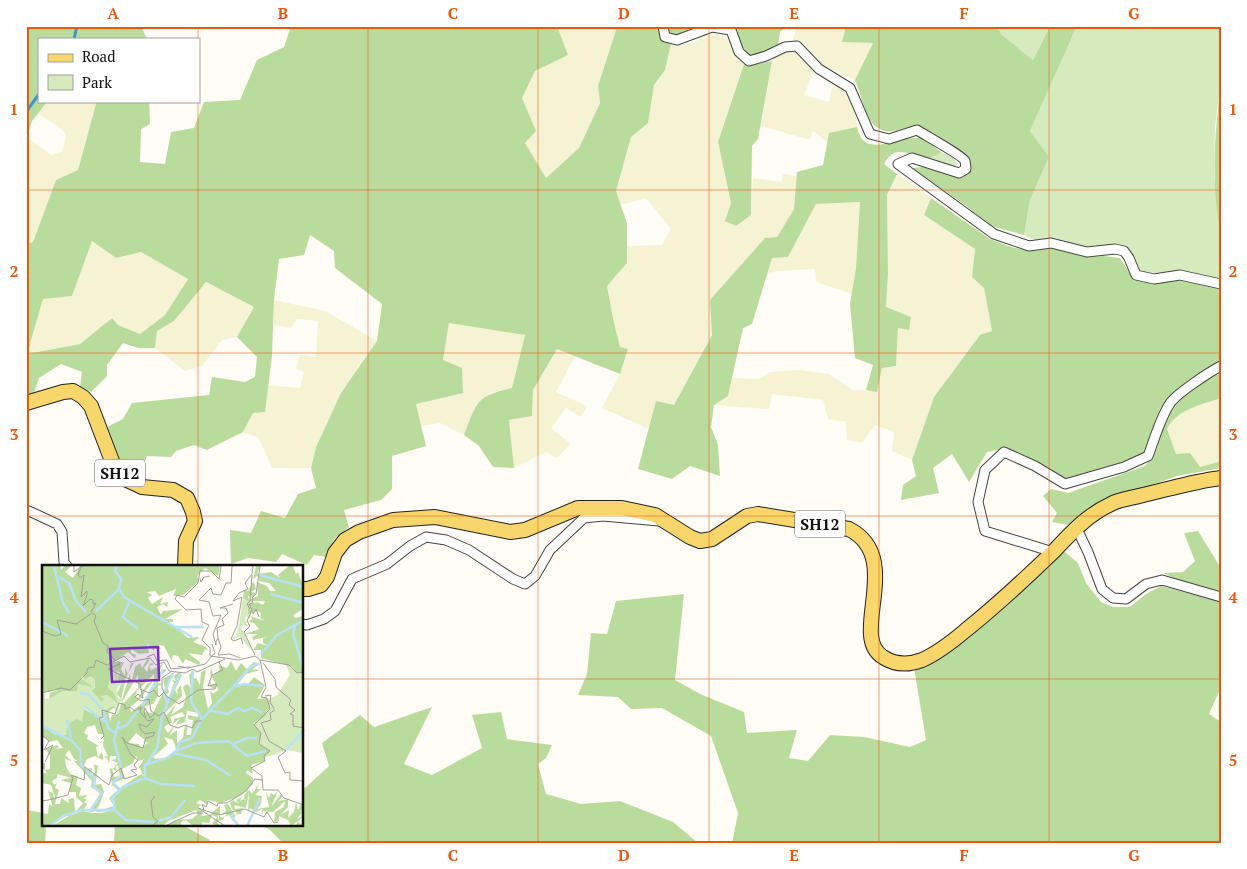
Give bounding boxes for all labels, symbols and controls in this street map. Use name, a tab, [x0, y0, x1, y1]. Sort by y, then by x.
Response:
text: A	[107, 2, 119, 24]
text: B	[278, 2, 288, 24]
text: C	[448, 2, 458, 24]
text: D	[618, 2, 630, 24]
text: E	[789, 2, 799, 24]
text: F	[959, 2, 969, 24]
text: G	[1128, 2, 1140, 24]
legend	[38, 38, 200, 102]
text: Road	[82, 46, 115, 66]
text: Park	[82, 72, 112, 92]
text: 1	[9, 98, 19, 120]
text: 1	[1228, 98, 1238, 120]
text: 2	[9, 260, 19, 282]
text: 2	[1228, 260, 1238, 282]
text: 3	[9, 423, 19, 445]
text: 3	[1228, 423, 1238, 445]
road number: SH12	[95, 459, 145, 486]
road number: SH12	[795, 510, 845, 538]
inset map	[42, 565, 304, 826]
text: 4	[9, 586, 19, 608]
text: 4	[1228, 586, 1238, 608]
text: 5	[9, 749, 19, 771]
text: 5	[1228, 749, 1238, 771]
text: A	[107, 844, 119, 866]
text: B	[278, 844, 288, 866]
text: C	[448, 844, 458, 866]
text: D	[618, 844, 630, 866]
text: E	[789, 844, 799, 866]
text: F	[959, 844, 969, 866]
text: G	[1128, 844, 1140, 866]

